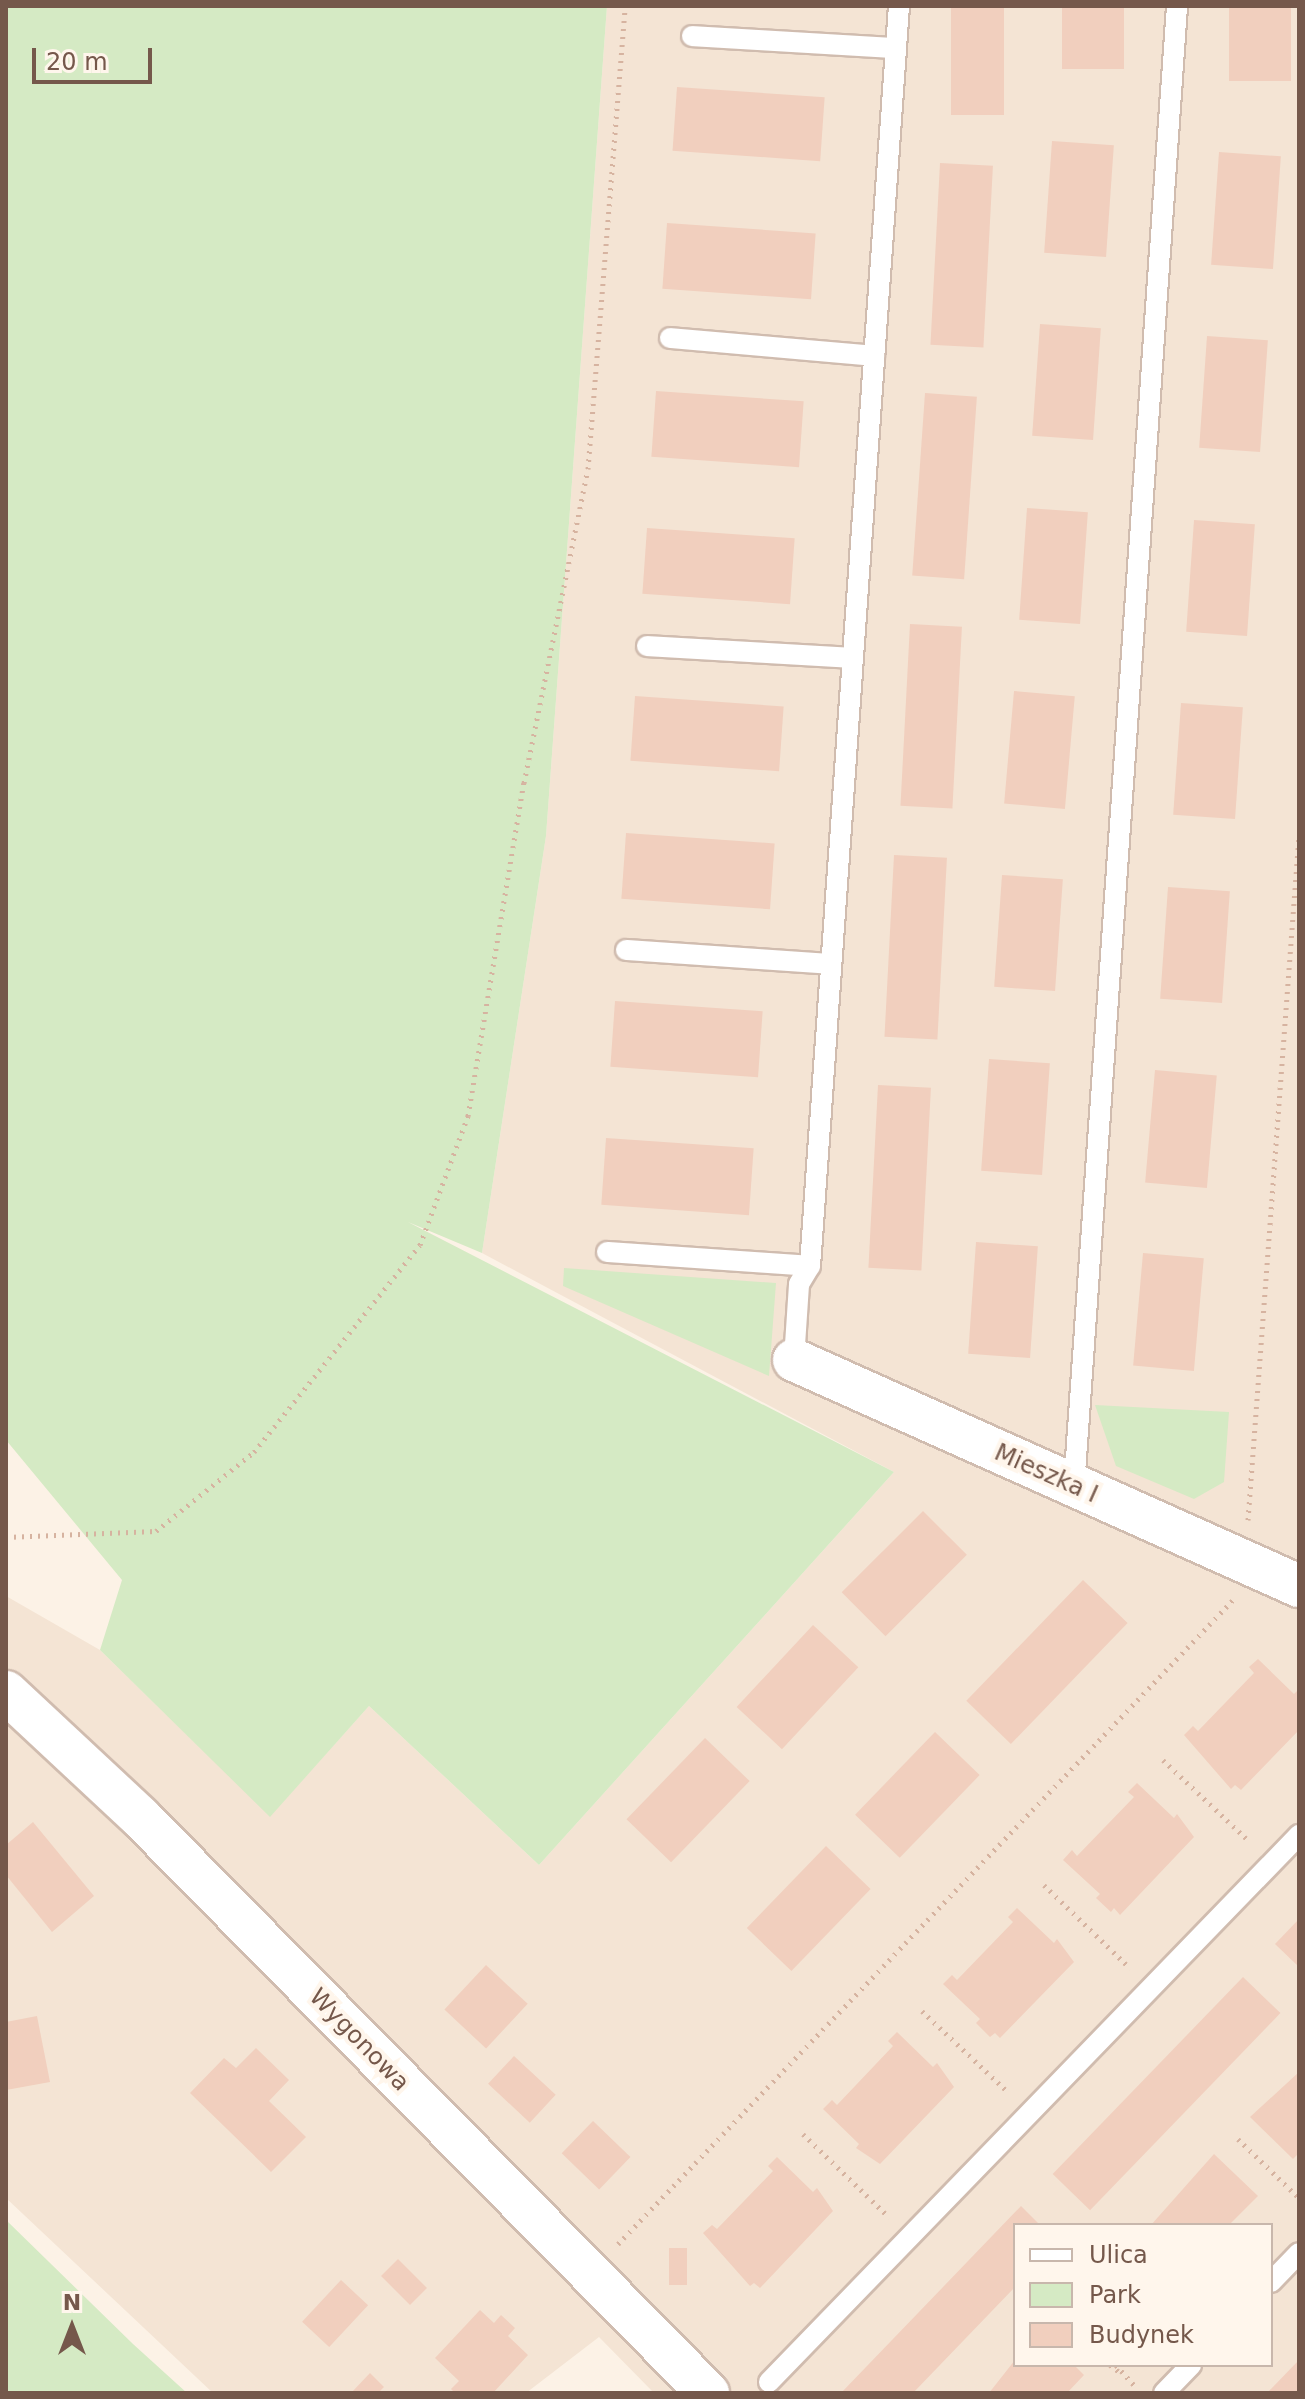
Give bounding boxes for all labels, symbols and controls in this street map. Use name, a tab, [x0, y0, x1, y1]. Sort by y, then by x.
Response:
scale bar	[36, 32, 156, 82]
text: 20 m	[46, 48, 108, 76]
street label: Mieszka I	[990, 1438, 1102, 1510]
street label: Wygonowa	[303, 1983, 415, 2097]
legend	[1013, 2223, 1273, 2367]
text: Ulica	[1089, 2241, 1148, 2269]
text: Park	[1089, 2281, 1141, 2309]
north arrow	[32, 2287, 112, 2367]
text: N	[63, 2290, 81, 2315]
text: Budynek	[1089, 2321, 1194, 2349]

